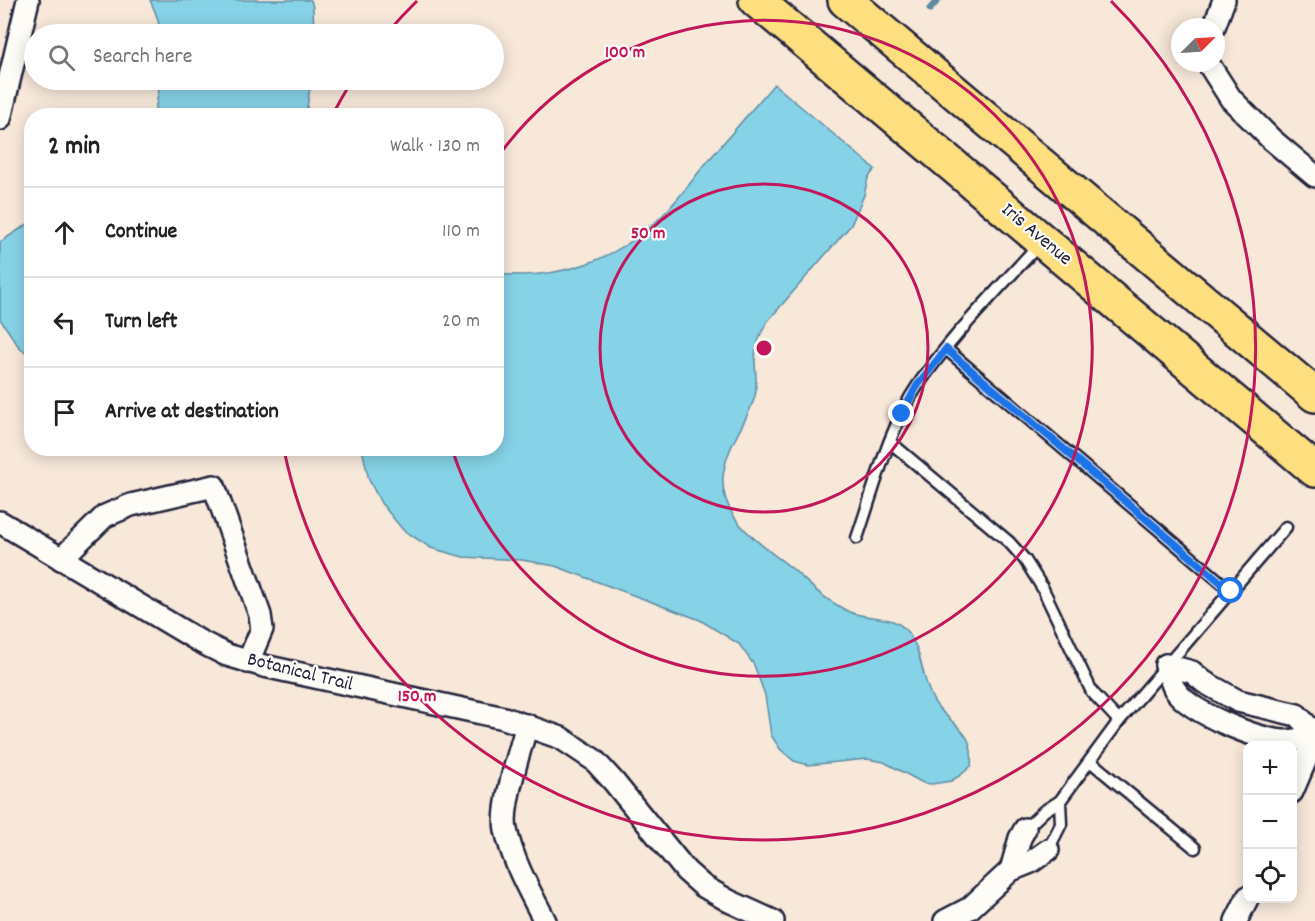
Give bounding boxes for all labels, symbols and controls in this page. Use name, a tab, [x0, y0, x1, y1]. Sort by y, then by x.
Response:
north arrow	[1171, 18, 1225, 72]
search box	[24, 24, 504, 90]
icon: search	[45, 41, 78, 74]
text: 100 m	[605, 41, 645, 66]
text: Search here	[93, 42, 192, 73]
text: 2 min	[48, 129, 100, 166]
text: Walk · 130 m	[390, 133, 480, 161]
street label: Iris Avenue	[994, 197, 1078, 273]
icon: ahead	[48, 216, 81, 249]
text: Continue	[105, 217, 177, 248]
text: 110 m	[442, 218, 480, 246]
text: 50 m	[631, 222, 665, 247]
icon: left	[48, 306, 81, 339]
text: Turn left	[105, 307, 177, 338]
text: 20 m	[442, 308, 480, 336]
centre of rings	[754, 338, 774, 358]
icon: arrive	[48, 396, 81, 429]
text: Arrive at destination	[105, 397, 279, 428]
route end	[888, 400, 914, 426]
route start	[1217, 577, 1243, 603]
street label: Botanical Trail	[244, 646, 356, 700]
text: 150 m	[398, 685, 436, 710]
map controls	[1243, 741, 1297, 903]
button: +	[1243, 741, 1297, 795]
button: −	[1243, 795, 1297, 849]
button: locate	[1243, 849, 1297, 903]

